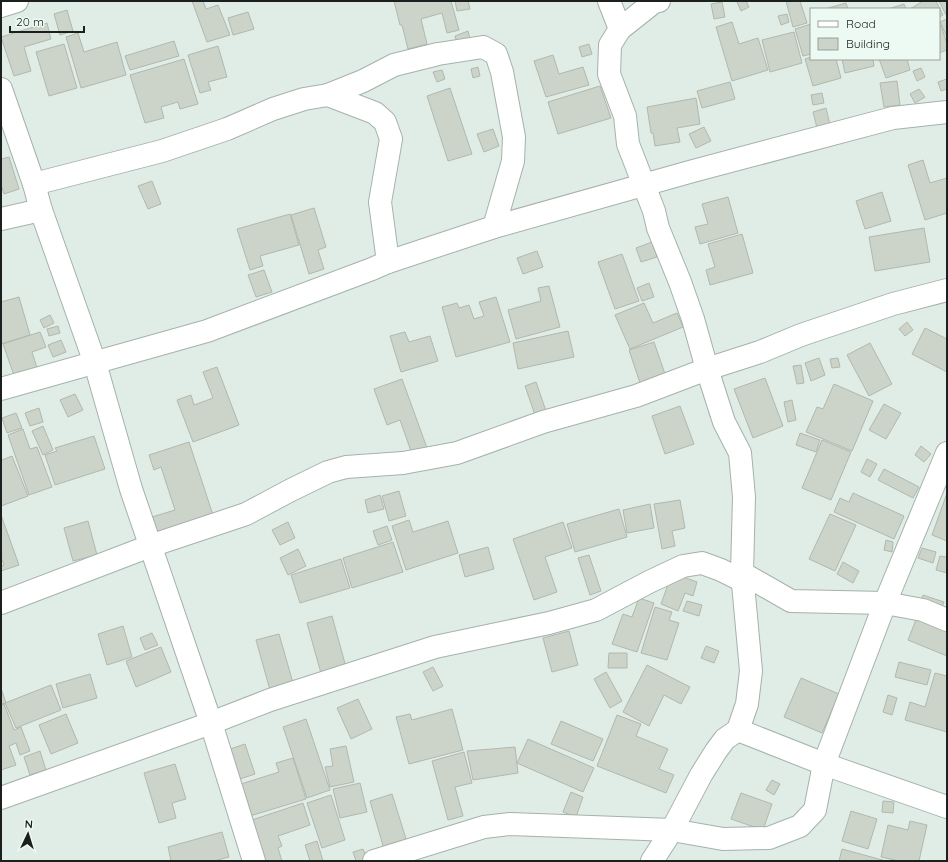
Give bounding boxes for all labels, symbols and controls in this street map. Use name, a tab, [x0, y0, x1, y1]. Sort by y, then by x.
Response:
scale bar	[10, 8, 84, 34]
legend	[810, 8, 940, 60]
text: 20 m	[16, 14, 44, 29]
text: Road	[846, 16, 876, 31]
text: Building	[846, 36, 890, 51]
north arrow	[8, 814, 48, 854]
text: N	[24, 817, 33, 831]

